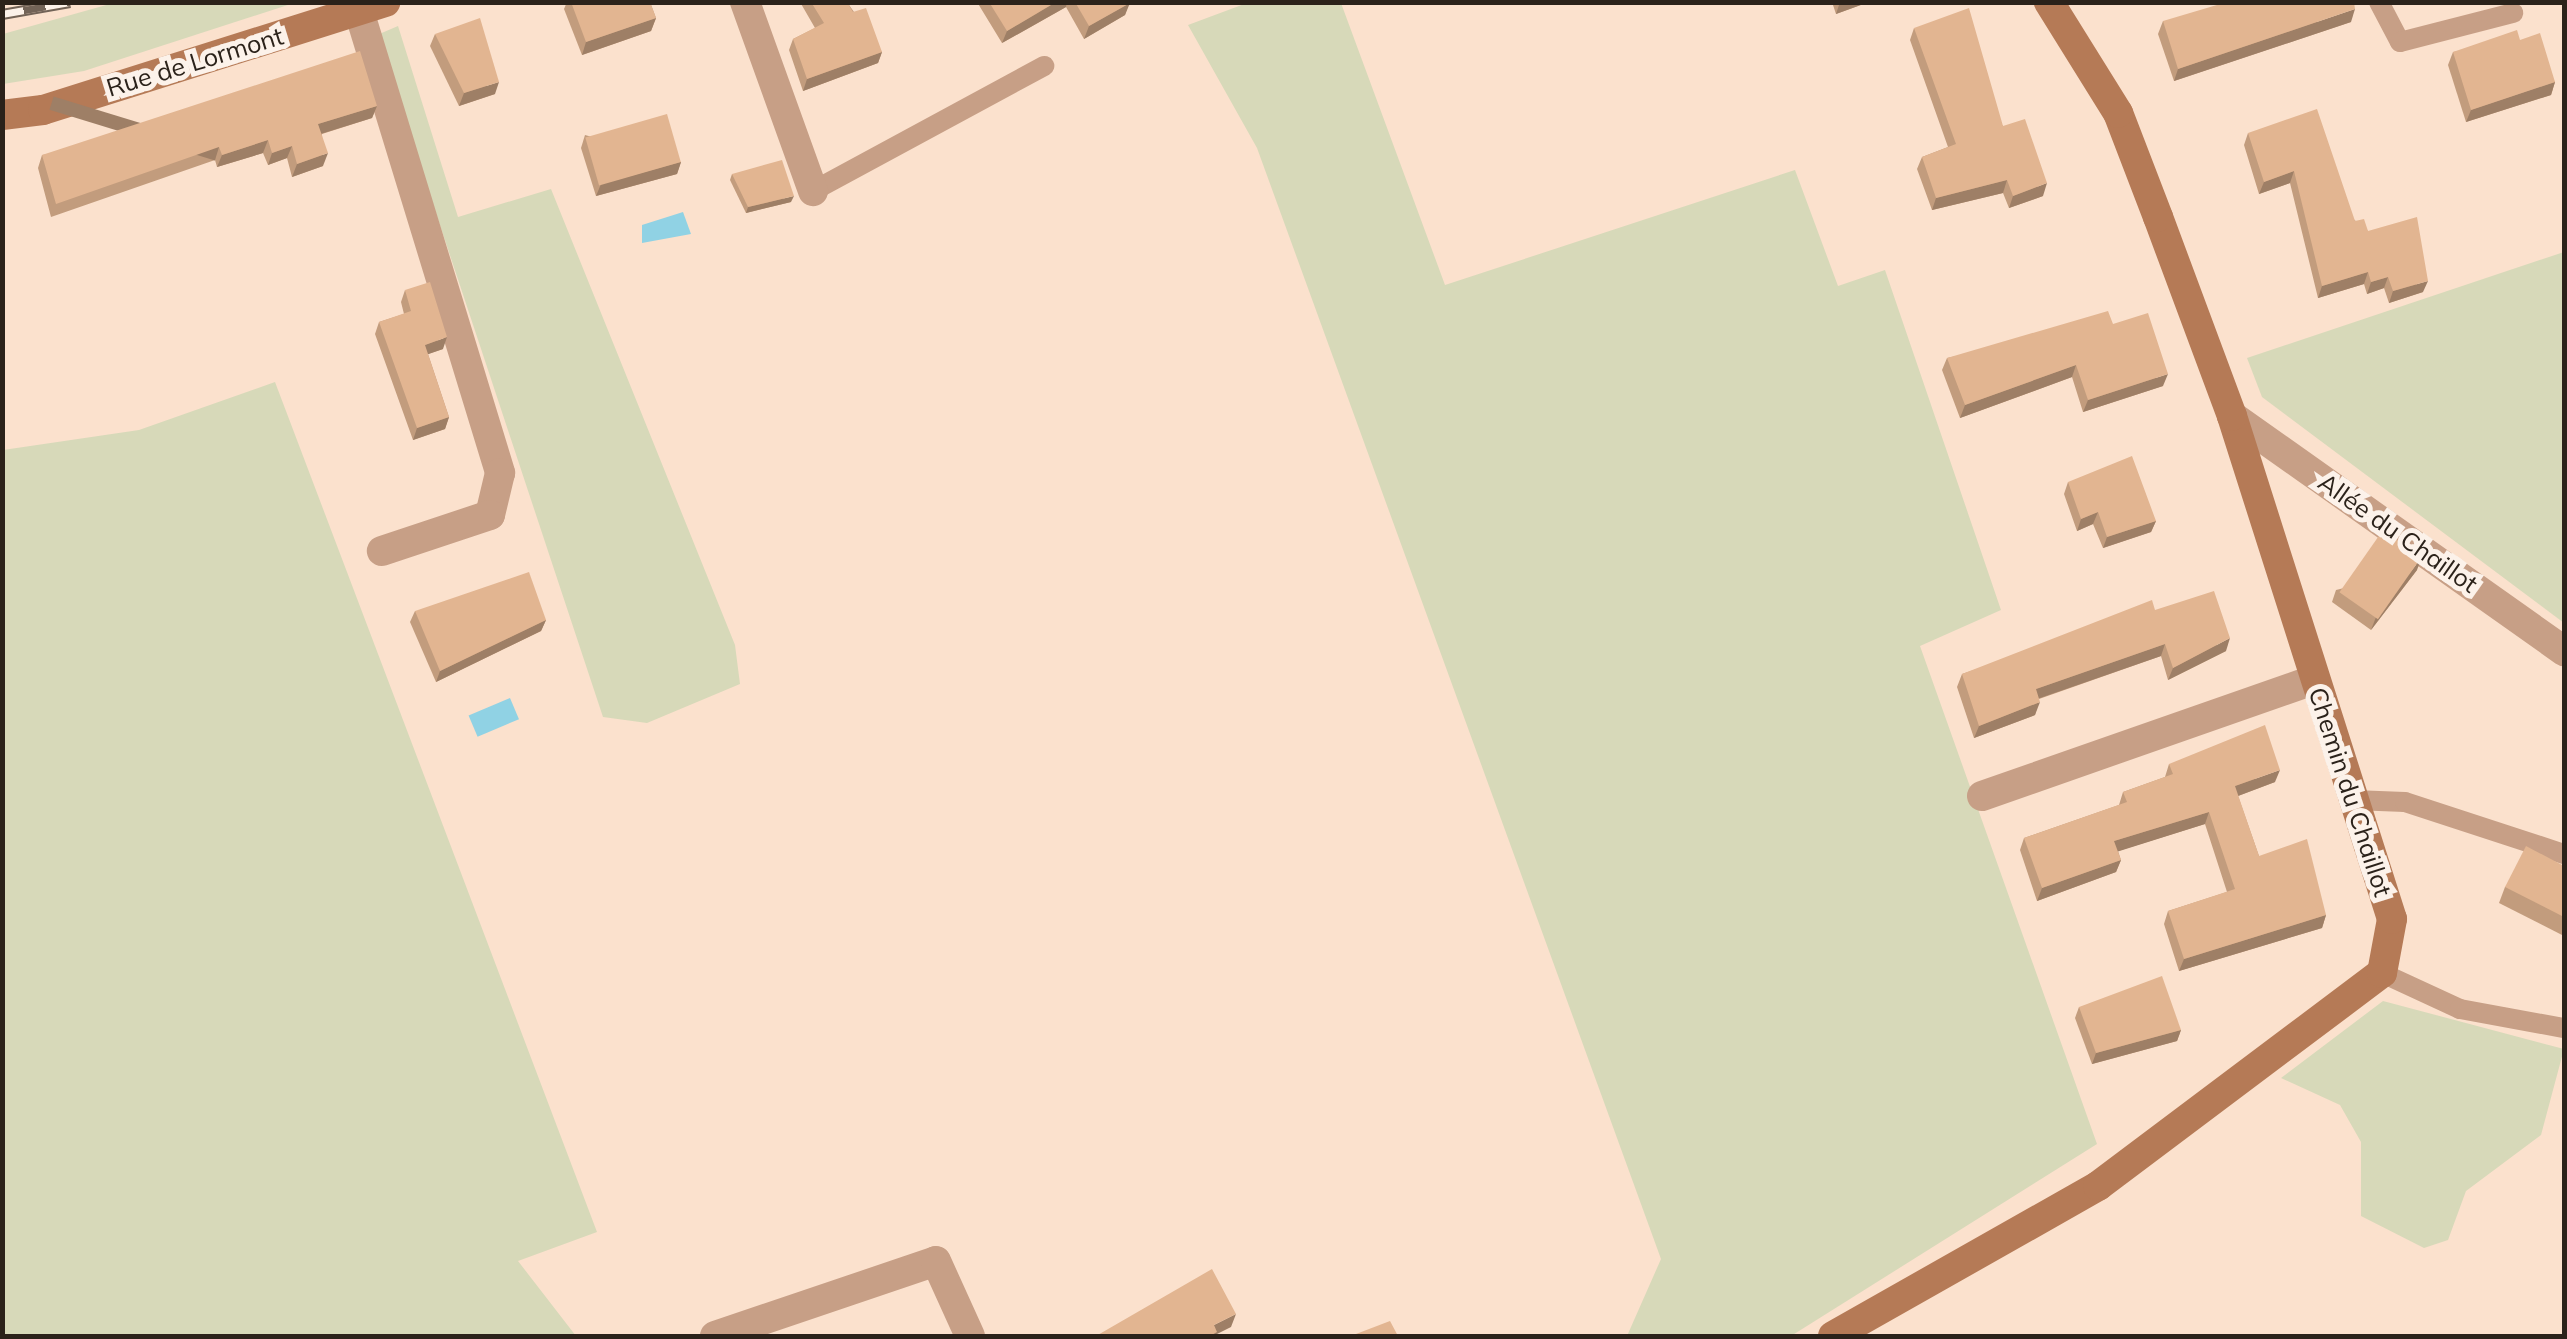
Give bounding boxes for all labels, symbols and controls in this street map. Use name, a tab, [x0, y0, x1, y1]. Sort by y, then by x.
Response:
street label: Rue de Lormont	[103, 21, 287, 103]
street label: Allée du Chaillot	[2313, 467, 2483, 599]
street label: Chemin du Chaillot	[2302, 684, 2398, 900]

